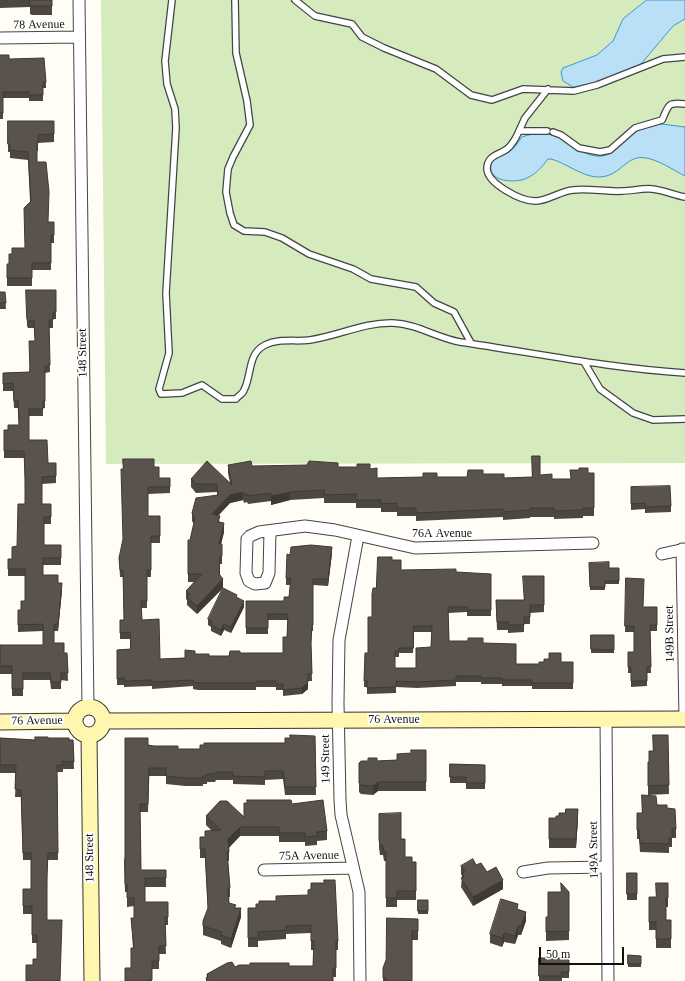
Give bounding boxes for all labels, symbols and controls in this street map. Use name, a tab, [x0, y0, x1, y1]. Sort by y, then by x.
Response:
street label: 78 Avenue	[13, 17, 65, 33]
street label: 148 Street	[75, 328, 91, 378]
street label: 76A Avenue	[412, 527, 472, 541]
street label: 149B Street	[662, 605, 678, 663]
street label: 76 Avenue	[11, 713, 63, 729]
street label: 76 Avenue	[368, 713, 420, 727]
street label: 149 Street	[318, 734, 334, 784]
street label: 149A Street	[586, 821, 602, 879]
street label: 148 Street	[82, 833, 98, 883]
street label: 75A Avenue	[279, 848, 339, 864]
scale bar	[541, 939, 626, 965]
text: 50 m	[546, 947, 570, 961]

